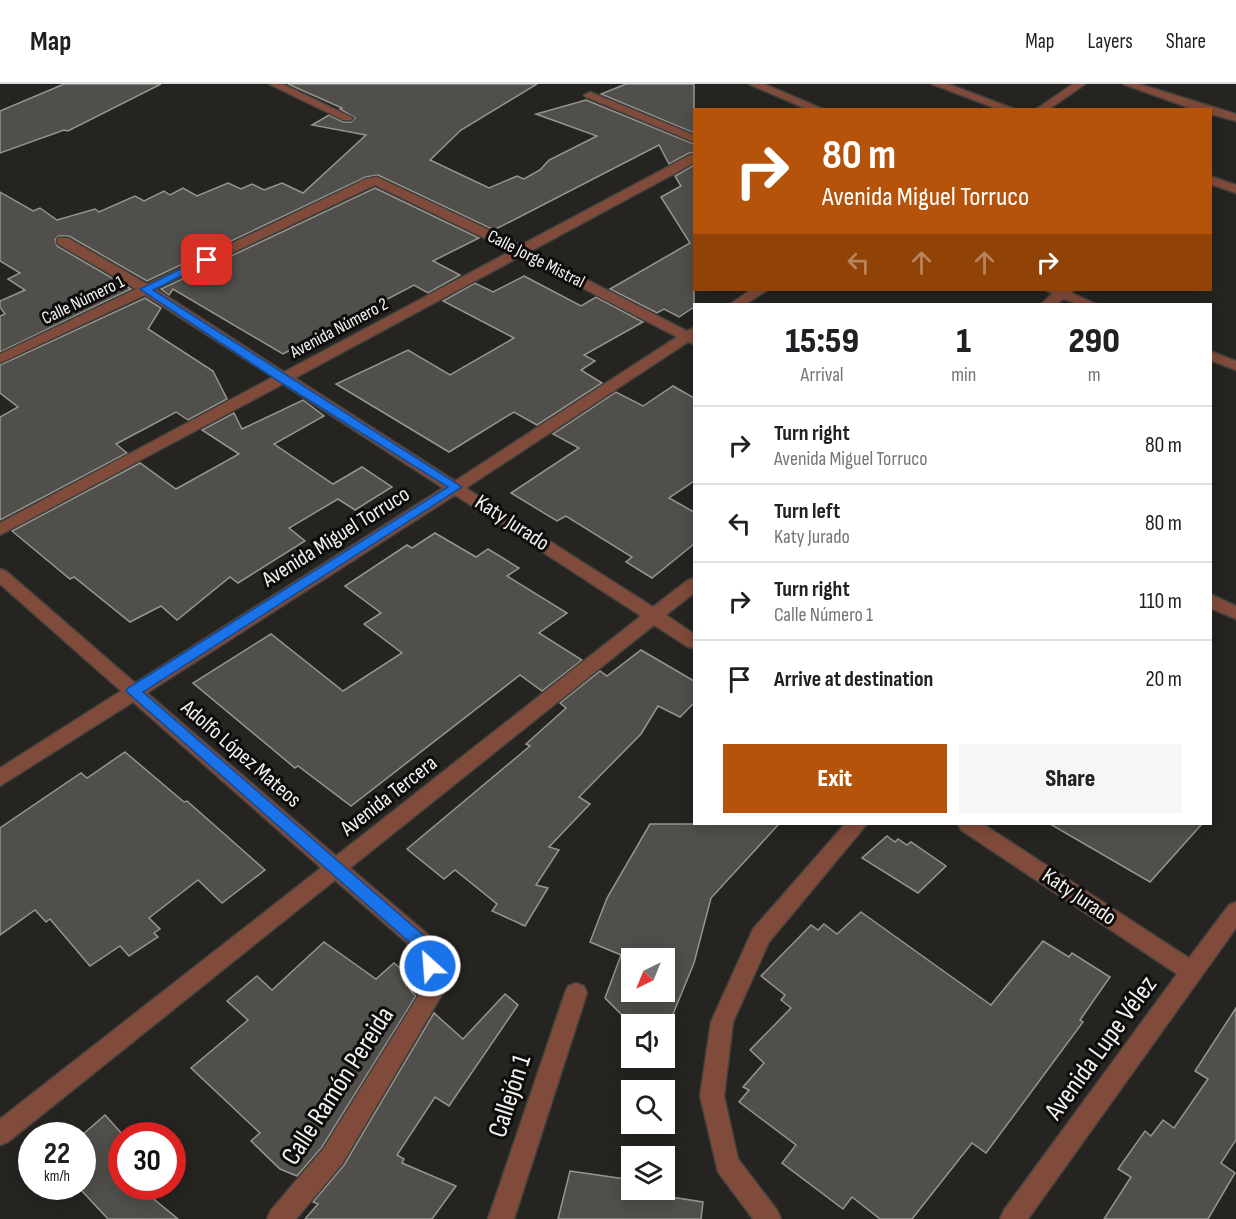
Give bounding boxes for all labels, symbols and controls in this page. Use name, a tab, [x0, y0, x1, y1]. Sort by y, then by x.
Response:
text: Map	[30, 25, 71, 58]
text: Map	[1025, 29, 1054, 54]
text: Layers	[1087, 29, 1133, 54]
text: Share	[1166, 29, 1206, 54]
text: 80 m	[822, 130, 896, 181]
icon: right	[723, 132, 801, 210]
text: Avenida Miguel Torruco	[822, 181, 1029, 213]
street label: Calle Jorge Mistral	[484, 226, 588, 292]
pin	[181, 234, 232, 285]
icon: arrive	[190, 243, 223, 276]
icon: left	[842, 246, 875, 279]
icon: ahead	[905, 246, 938, 279]
icon: ahead	[968, 246, 1001, 279]
icon: right	[1031, 246, 1064, 279]
street label: Calle Número 1	[38, 271, 128, 329]
street label: Avenida Número 2	[285, 293, 392, 363]
text: 15:59	[785, 320, 859, 363]
text: 1	[956, 320, 971, 363]
text: 290	[1068, 320, 1120, 363]
text: Arrival	[801, 363, 844, 387]
text: min	[951, 363, 976, 387]
text: m	[1088, 363, 1101, 387]
text: Turn right	[774, 420, 850, 447]
icon: right	[723, 429, 756, 462]
text: 80 m	[1145, 432, 1182, 459]
text: Avenida Miguel Torruco	[774, 447, 927, 471]
street label: Avenida Miguel Torruco	[256, 481, 415, 594]
street label: Katy Jurado	[470, 489, 554, 557]
text: Turn left	[774, 498, 840, 525]
icon: left	[723, 507, 756, 540]
text: 80 m	[1145, 510, 1182, 537]
text: Katy Jurado	[774, 525, 850, 549]
text: Turn right	[774, 576, 850, 603]
icon: right	[723, 585, 756, 618]
text: 110 m	[1139, 588, 1182, 615]
text: Calle Número 1	[774, 603, 873, 627]
icon: arrive	[723, 663, 756, 696]
text: Arrive at destination	[774, 666, 933, 693]
text: 20 m	[1146, 666, 1182, 693]
street label: Adolfo López Mateos	[175, 694, 307, 814]
button: Exit	[723, 744, 947, 813]
button: Share	[959, 744, 1182, 813]
street label: Avenida Tercera	[334, 750, 443, 843]
street label: Katy Jurado	[1037, 862, 1121, 932]
position arrow	[398, 934, 462, 998]
north arrow	[621, 948, 675, 1002]
map controls	[621, 948, 675, 1200]
street label: Avenida Lupe Vélez	[1037, 970, 1164, 1127]
street label: Calle Ramón Pereida	[275, 1001, 401, 1171]
button: sound	[621, 1014, 675, 1068]
street label: Callejón 1	[482, 1050, 539, 1141]
button: search	[621, 1080, 675, 1134]
speed limit sign: 30	[108, 1122, 186, 1200]
text: 22	[44, 1136, 70, 1172]
button: layers	[621, 1146, 675, 1200]
text: km/h	[44, 1167, 70, 1186]

